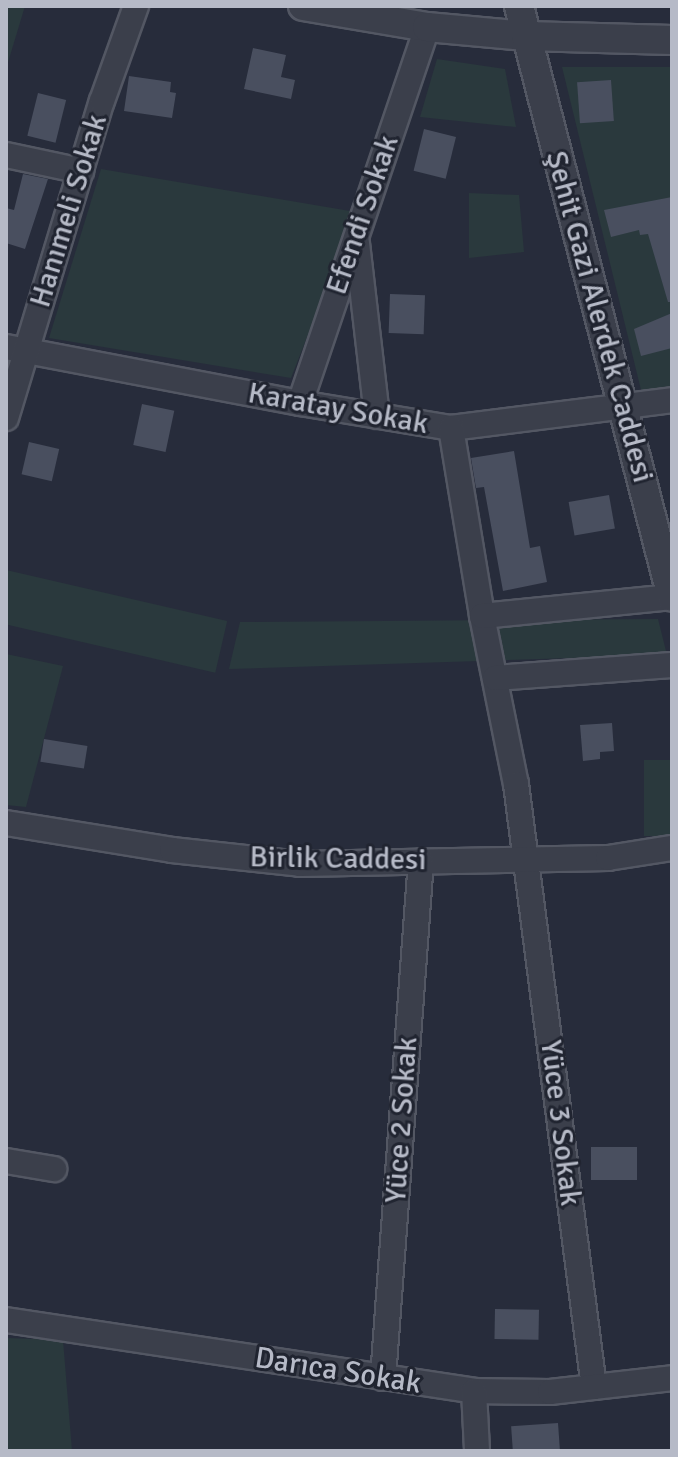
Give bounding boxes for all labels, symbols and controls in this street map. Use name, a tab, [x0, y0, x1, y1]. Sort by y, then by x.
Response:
street label: Hanımeli Sokak	[23, 110, 115, 312]
street label: Efendi Sokak	[319, 131, 407, 299]
street label: Şehit Gazi Alerdek Caddesi	[537, 147, 661, 487]
street label: Karatay Sokak	[245, 375, 431, 443]
street label: Birlik Caddesi	[249, 839, 427, 879]
street label: Yüce 2 Sokak	[378, 1036, 426, 1204]
street label: Yüce 3 Sokak	[532, 1038, 588, 1208]
street label: Darıca Sokak	[252, 1340, 424, 1402]

